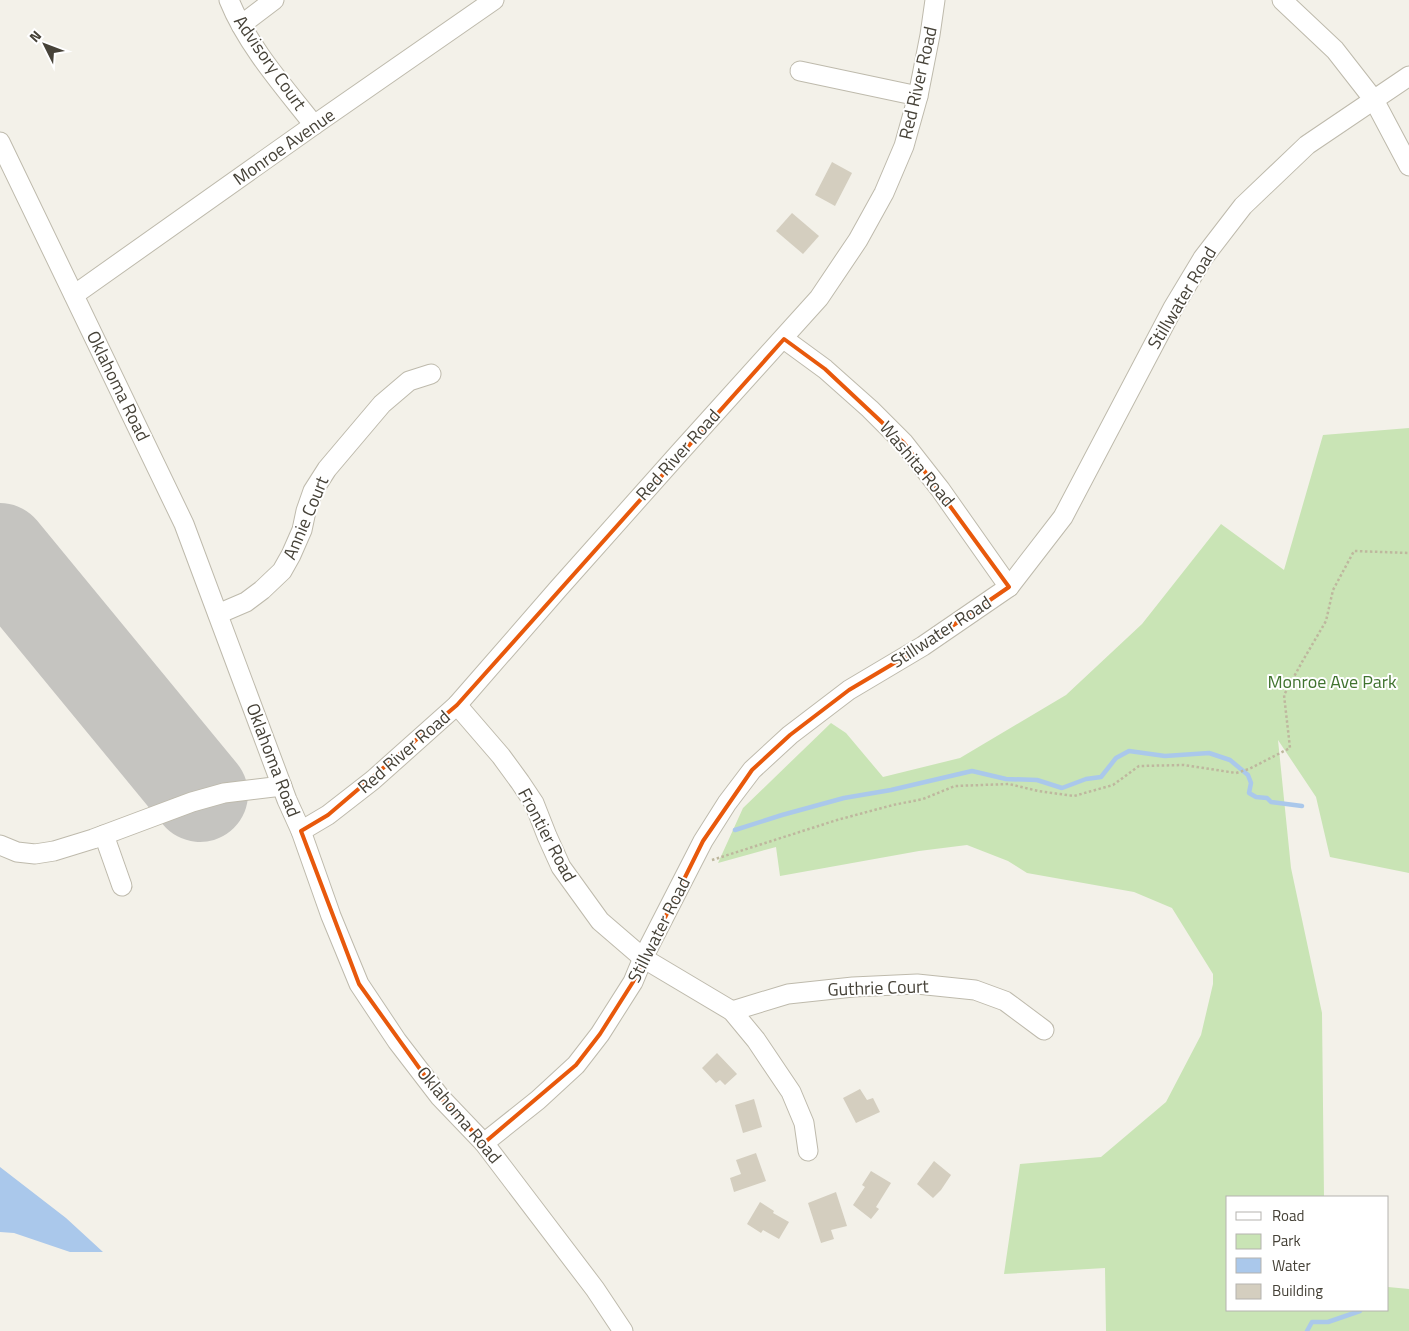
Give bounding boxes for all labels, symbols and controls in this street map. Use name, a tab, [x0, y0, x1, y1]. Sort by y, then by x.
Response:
street label: Advisory Court	[228, 10, 314, 116]
north arrow	[20, 20, 70, 70]
street label: Red River Road	[891, 24, 944, 142]
text: N	[24, 25, 46, 47]
street label: Monroe Avenue	[227, 101, 340, 192]
street label: Stillwater Road	[1140, 241, 1223, 354]
street label: Oklahoma Road	[80, 326, 157, 446]
street label: Red River Road	[629, 403, 726, 507]
street label: Washita Road	[873, 415, 961, 513]
street label: Annie Court	[276, 471, 335, 564]
street label: Stillwater Road	[885, 589, 996, 674]
park label: Monroe Ave Park	[1267, 668, 1397, 695]
street label: Oklahoma Road	[239, 699, 308, 821]
street label: Red River Road	[351, 704, 456, 800]
street label: Frontier Road	[511, 783, 583, 886]
street label: Stillwater Road	[620, 872, 697, 987]
street label: Guthrie Court	[827, 972, 930, 1003]
street label: Oklahoma Road	[411, 1060, 508, 1169]
legend	[1226, 1196, 1389, 1311]
text: Road	[1272, 1204, 1304, 1227]
text: Park	[1272, 1229, 1301, 1252]
text: Water	[1272, 1254, 1311, 1277]
text: Building	[1272, 1279, 1323, 1302]

